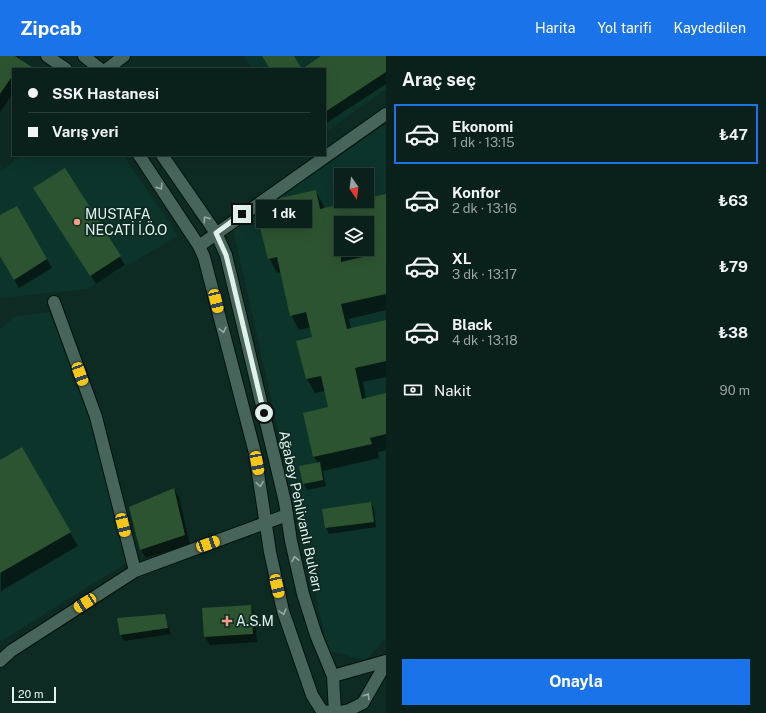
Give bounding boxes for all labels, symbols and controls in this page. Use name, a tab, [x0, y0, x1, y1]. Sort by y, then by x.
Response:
text: Zipcab	[20, 17, 82, 39]
text: Harita	[535, 20, 575, 36]
text: Yol tarifi	[597, 20, 652, 36]
text: Kaydedilen	[674, 20, 746, 36]
text: Araç seç	[402, 69, 476, 90]
text: SSK Hastanesi	[52, 85, 159, 102]
icon: car	[404, 116, 440, 152]
text: Ekonomi	[452, 118, 513, 135]
text: Varış yeri	[52, 123, 119, 140]
text: ₺47	[719, 126, 748, 143]
text: 1 dk · 13:15	[452, 135, 515, 150]
north arrow	[334, 168, 374, 208]
map controls	[334, 168, 374, 256]
icon: car	[404, 182, 440, 218]
one-way arrow	[155, 183, 162, 190]
text: Konfor	[452, 184, 500, 201]
text: ₺63	[718, 192, 748, 209]
callout: 1 dk	[256, 200, 312, 228]
text: 2 dk · 13:16	[452, 201, 517, 216]
route end	[233, 205, 251, 223]
place label: MUSTAFA NECATİ İ.Ö.O	[85, 206, 167, 238]
text: 1 dk	[272, 206, 296, 221]
one-way arrow	[204, 216, 211, 223]
button: layers	[334, 216, 374, 256]
marker: MUSTAFA NECATİ İ.Ö.O	[72, 217, 82, 227]
icon: car	[404, 248, 440, 284]
text: XL	[452, 250, 471, 267]
text: ₺79	[719, 258, 748, 275]
text: 3 dk · 13:17	[452, 267, 517, 282]
car	[207, 288, 225, 314]
icon: car	[404, 314, 440, 350]
text: Black	[452, 316, 492, 333]
text: ₺38	[718, 324, 748, 341]
one-way arrow	[218, 326, 227, 333]
text: 4 dk · 13:18	[452, 333, 518, 348]
car	[70, 361, 90, 387]
icon: cash	[402, 379, 424, 401]
text: Nakit	[434, 382, 471, 399]
text: 90 m	[720, 383, 750, 398]
route start	[255, 404, 273, 422]
street label: Ağabey Pehlivanlı Bulvarı	[276, 429, 326, 593]
car	[249, 450, 265, 476]
one-way arrow	[255, 481, 264, 487]
car	[114, 512, 132, 538]
car	[195, 534, 221, 554]
one-way arrow	[291, 556, 300, 562]
car	[268, 573, 286, 599]
car	[72, 591, 98, 615]
one-way arrow	[278, 608, 287, 615]
place label: A.S.M	[236, 613, 274, 629]
marker: A.S.M	[221, 615, 233, 627]
button: Onayla	[402, 659, 750, 705]
scale bar	[12, 685, 56, 704]
text: 20 m	[18, 688, 43, 700]
one-way arrow	[363, 693, 370, 700]

